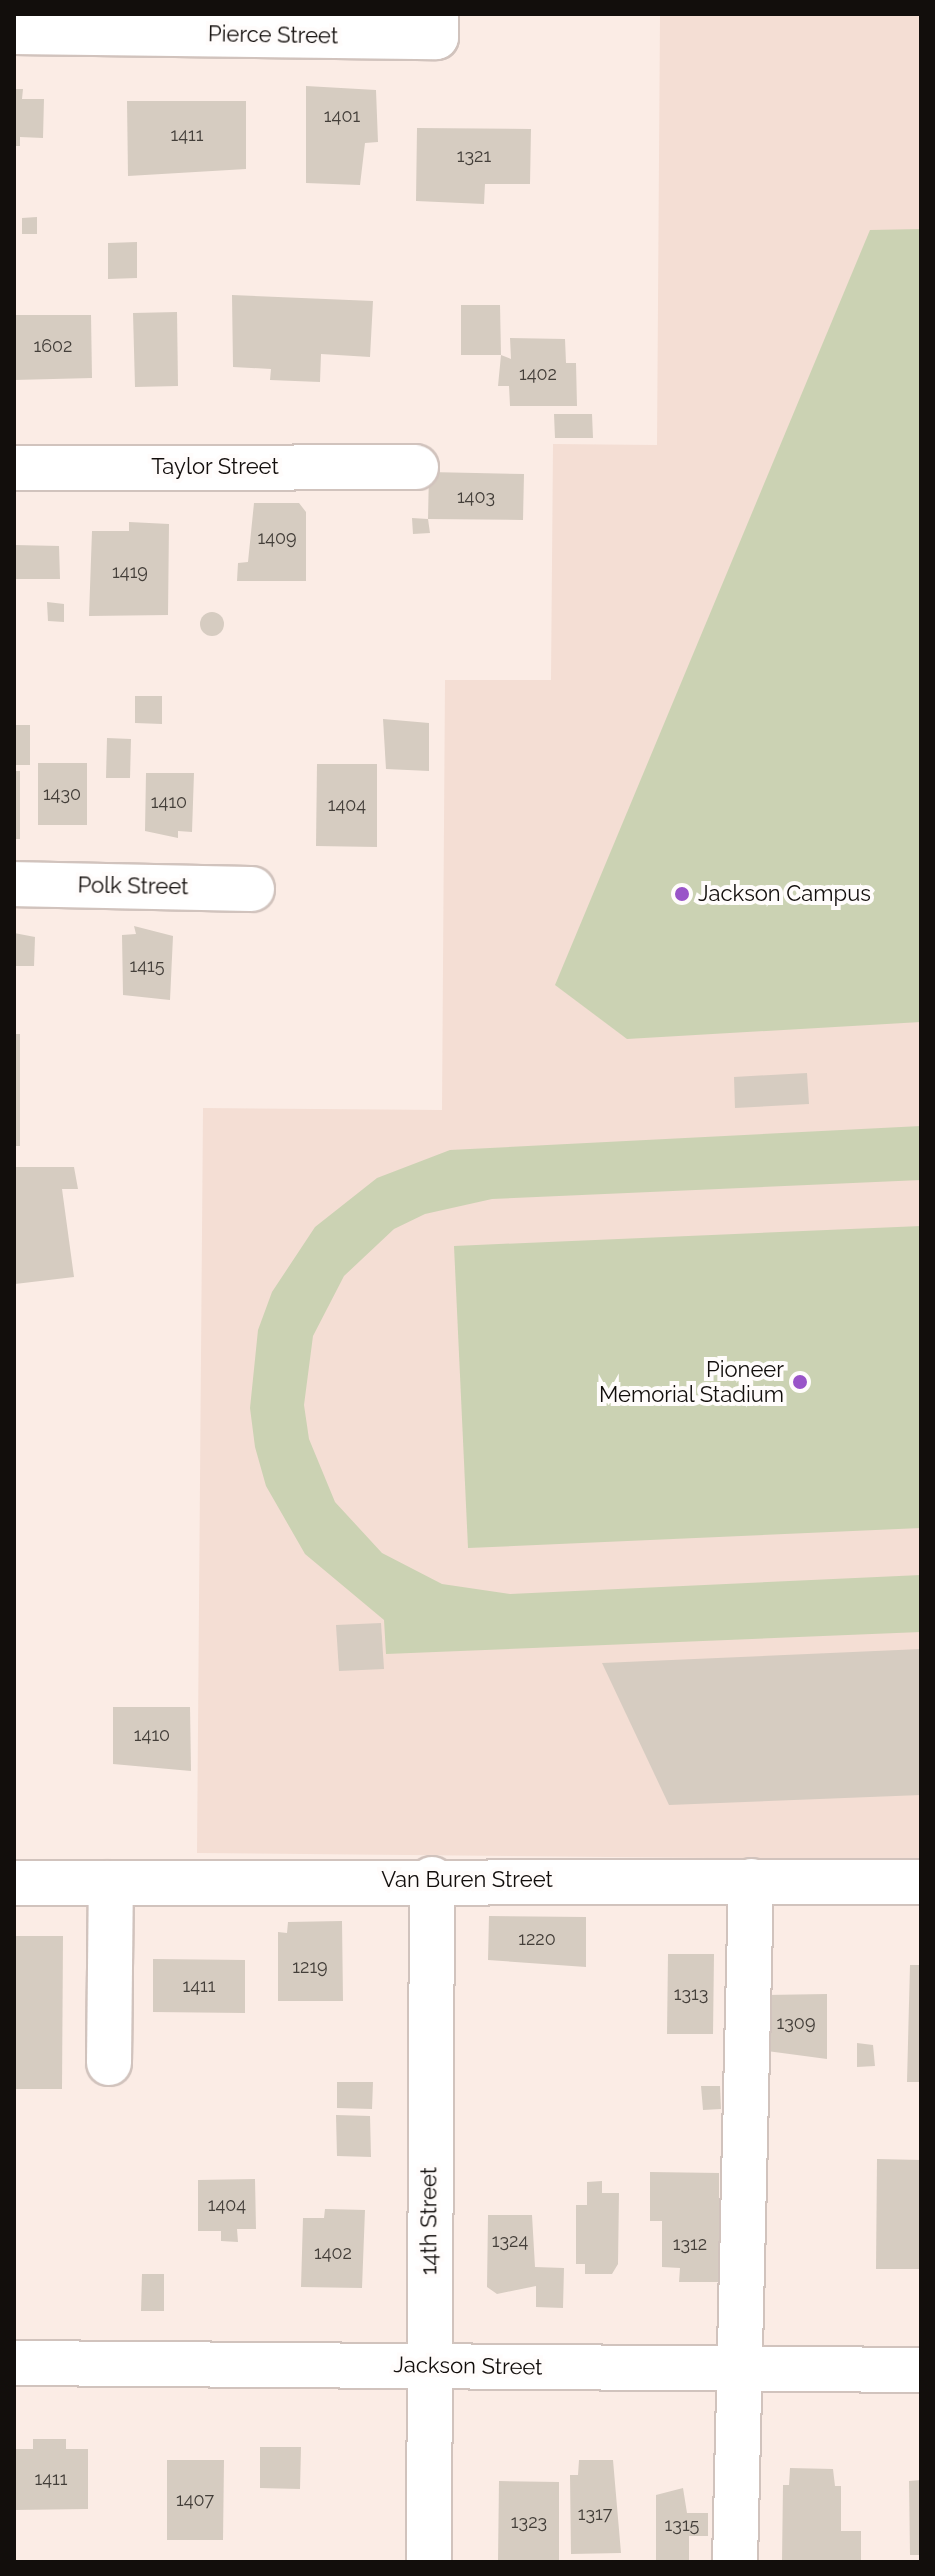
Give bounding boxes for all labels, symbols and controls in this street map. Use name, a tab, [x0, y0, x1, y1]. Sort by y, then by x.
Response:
street label: Pierce Street	[208, 21, 338, 49]
house number: 1401	[324, 105, 360, 127]
house number: 1411	[171, 124, 203, 146]
house number: 1321	[457, 145, 491, 167]
house number: 1602	[34, 335, 72, 357]
house number: 1402	[519, 363, 557, 385]
street label: Taylor Street	[151, 454, 279, 480]
house number: 1403	[457, 486, 495, 508]
house number: 1409	[257, 527, 297, 549]
house number: 1419	[112, 561, 148, 583]
house number: 1430	[43, 783, 81, 805]
house number: 1410	[151, 791, 187, 813]
house number: 1404	[328, 794, 366, 816]
street label: Polk Street	[77, 872, 189, 900]
place label: Jackson Campus	[698, 881, 871, 907]
marker: Jackson Campus	[673, 885, 691, 903]
house number: 1415	[129, 955, 165, 977]
place label: Pioneer Memorial Stadium	[598, 1356, 784, 1408]
marker: Pioneer Memorial Stadium	[791, 1373, 809, 1391]
house number: 1410	[134, 1724, 170, 1746]
street label: Van Buren Street	[381, 1867, 553, 1893]
house number: 1220	[518, 1928, 556, 1950]
house number: 1219	[292, 1956, 328, 1978]
house number: 1411	[183, 1975, 215, 1997]
house number: 1313	[674, 1983, 708, 2005]
house number: 1309	[777, 2012, 815, 2034]
street label: 14th Street	[416, 2167, 442, 2275]
house number: 1404	[208, 2194, 246, 2216]
house number: 1324	[492, 2230, 528, 2252]
house number: 1312	[673, 2233, 707, 2255]
house number: 1402	[314, 2242, 352, 2264]
street label: Jackson Street	[393, 2351, 543, 2381]
house number: 1411	[35, 2468, 67, 2490]
house number: 1407	[176, 2489, 214, 2511]
house number: 1317	[578, 2503, 612, 2525]
house number: 1323	[511, 2511, 547, 2533]
house number: 1315	[665, 2514, 699, 2536]

